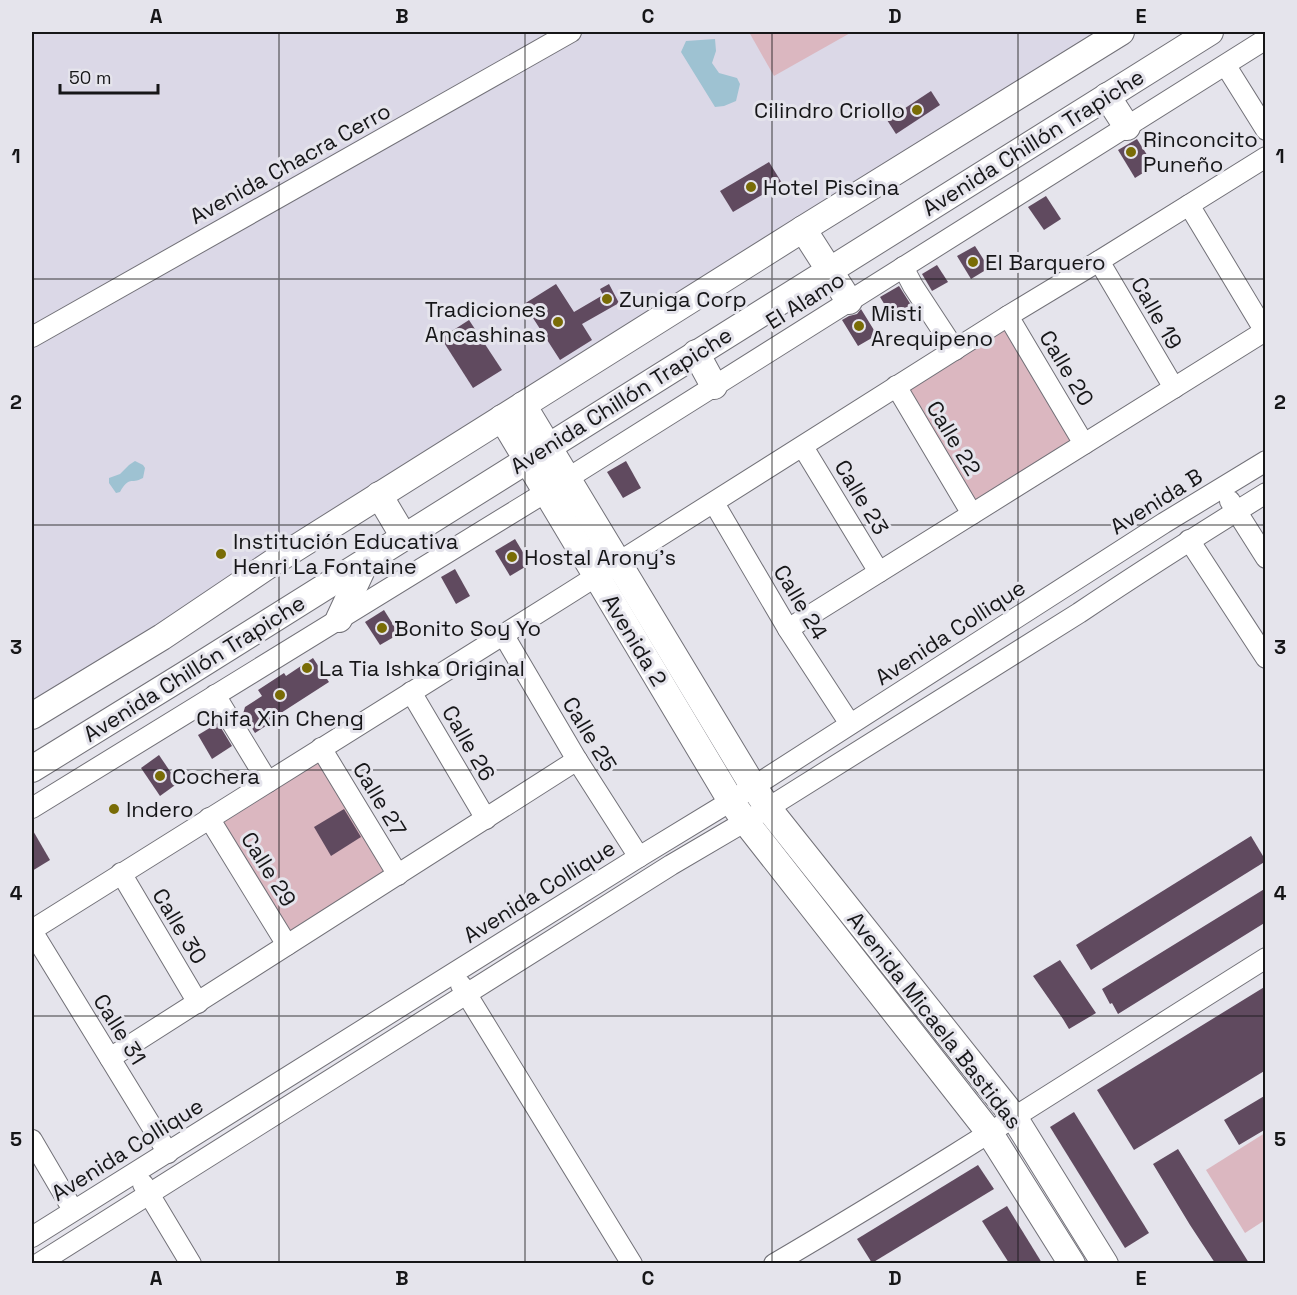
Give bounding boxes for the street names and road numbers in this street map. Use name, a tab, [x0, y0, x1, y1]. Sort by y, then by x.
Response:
street label: Avenida Chillón Trapiche	[917, 62, 1149, 222]
street label: Avenida Chacra Cerro	[185, 96, 395, 230]
street label: El Alamo	[760, 265, 850, 335]
street label: Calle 19	[1125, 272, 1189, 354]
street label: Avenida Chillón Trapiche	[505, 320, 737, 480]
street label: Calle 20	[1033, 325, 1101, 411]
street label: Calle 22	[921, 395, 987, 481]
street label: Calle 23	[829, 454, 895, 540]
street label: Avenida B	[1105, 462, 1207, 540]
street label: Calle 24	[768, 559, 834, 645]
street label: Avenida Collique	[869, 573, 1031, 691]
street label: Avenida Chillón Trapiche	[78, 588, 310, 748]
street label: Avenida 2	[597, 589, 673, 691]
street label: Calle 25	[557, 691, 623, 777]
street label: Calle 26	[436, 700, 502, 786]
street label: Calle 27	[347, 757, 413, 841]
street label: Calle 29	[235, 826, 303, 912]
street label: Avenida Collique	[458, 833, 620, 949]
street label: Calle 30	[146, 883, 214, 969]
street label: Avenida Micaela Bastidas	[841, 906, 1029, 1134]
street label: Calle 31	[87, 988, 153, 1070]
street label: Avenida Collique	[46, 1091, 208, 1207]

